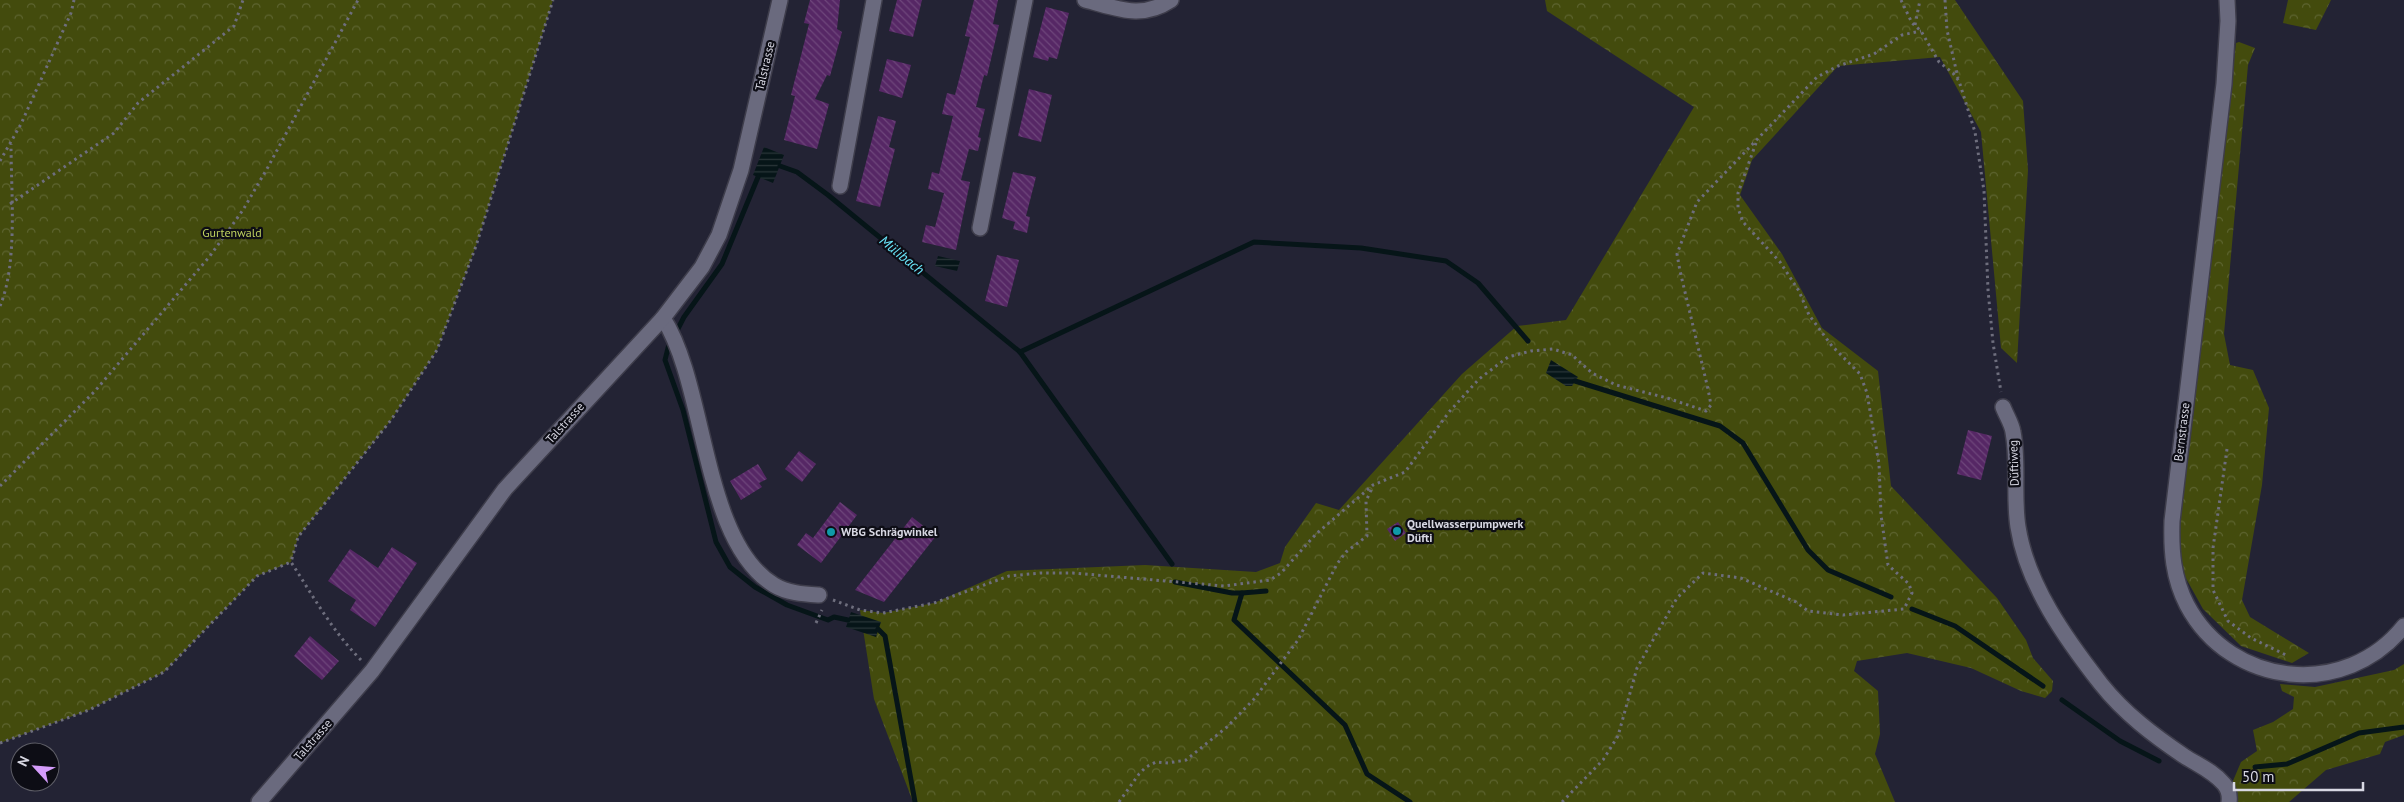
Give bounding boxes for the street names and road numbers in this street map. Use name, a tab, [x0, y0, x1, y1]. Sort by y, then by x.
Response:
street label: Talstrasse	[752, 40, 777, 92]
street label: Talstrasse	[542, 399, 587, 446]
street label: Bernstrasse	[2170, 402, 2193, 462]
street label: Düftiweg	[2005, 440, 2022, 486]
street label: Talstrasse	[290, 716, 335, 764]

